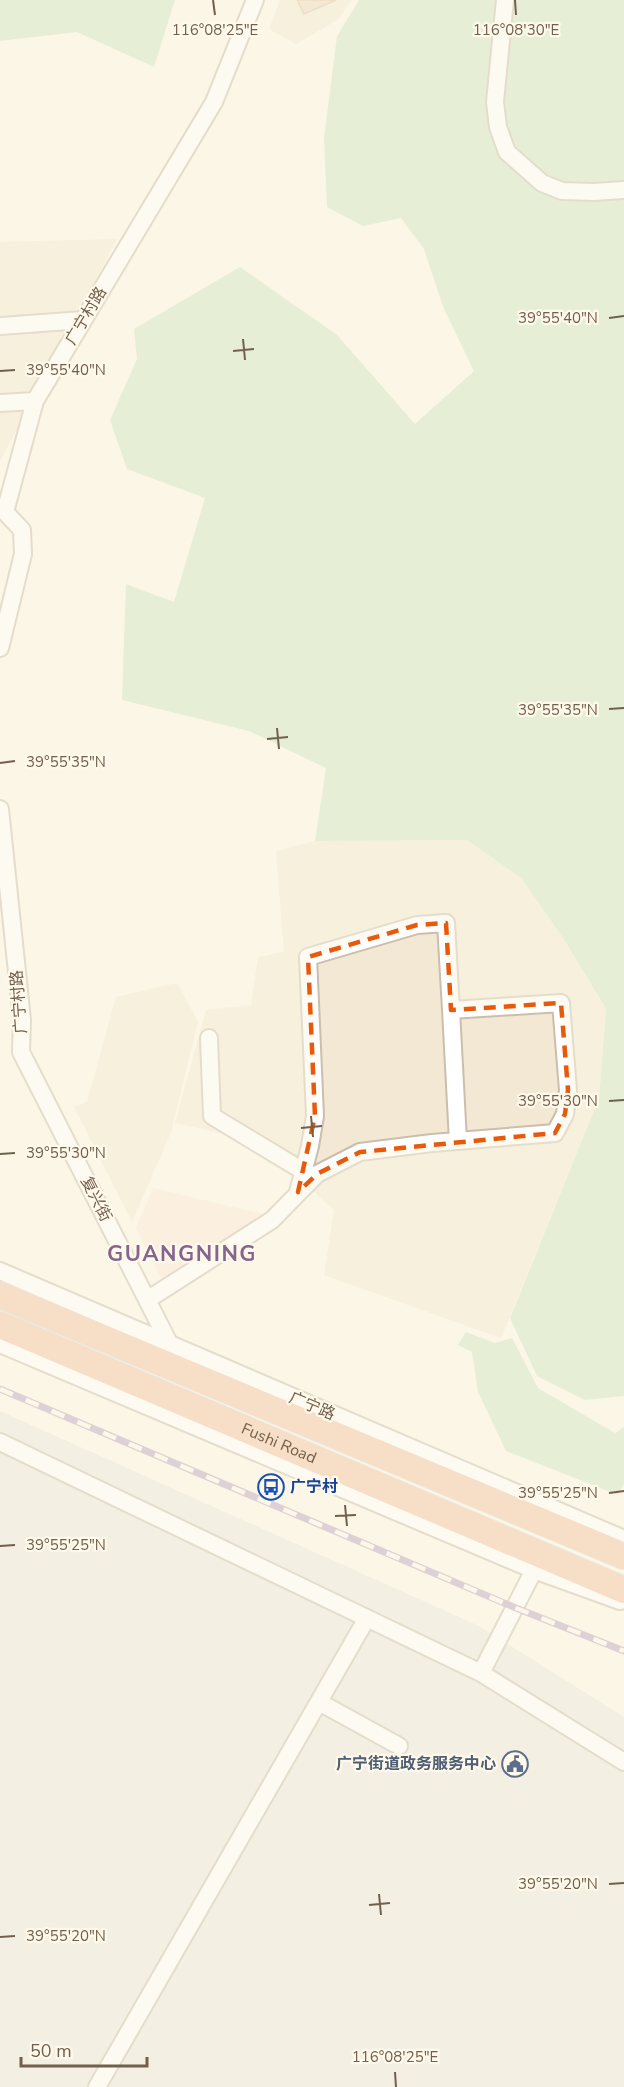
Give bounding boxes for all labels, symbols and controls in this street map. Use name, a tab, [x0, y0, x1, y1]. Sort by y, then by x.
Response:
text: 116°08'25"E	[172, 20, 258, 40]
text: 116°08'30"E	[473, 20, 559, 40]
street label: 广宁村路	[60, 283, 112, 349]
text: 39°55'40"N	[518, 308, 598, 328]
text: 39°55'40"N	[26, 360, 106, 380]
text: 39°55'35"N	[518, 700, 598, 720]
text: 39°55'35"N	[26, 752, 106, 772]
street label: 广宁村路	[6, 969, 32, 1035]
text: 39°55'30"N	[518, 1091, 598, 1111]
text: 39°55'30"N	[26, 1143, 106, 1163]
street label: 复兴街	[75, 1173, 117, 1225]
district label: GUANGNING	[107, 1239, 257, 1269]
street label: 广宁路	[286, 1386, 338, 1426]
street label: Fushi Road	[238, 1418, 320, 1469]
bus stop icon: 广宁村	[256, 1472, 286, 1502]
place label: 广宁村	[290, 1476, 338, 1498]
text: 39°55'25"N	[518, 1483, 598, 1503]
text: 39°55'25"N	[26, 1535, 106, 1555]
public building icon: 广宁街道政务服务中心	[500, 1749, 530, 1779]
place label: 广宁街道政务服务中心	[336, 1753, 496, 1775]
text: 39°55'20"N	[518, 1874, 598, 1894]
text: 39°55'20"N	[26, 1926, 106, 1946]
scale bar	[21, 2030, 147, 2068]
text: 50 m	[30, 2039, 72, 2063]
text: 116°08'25"E	[352, 2047, 438, 2067]

